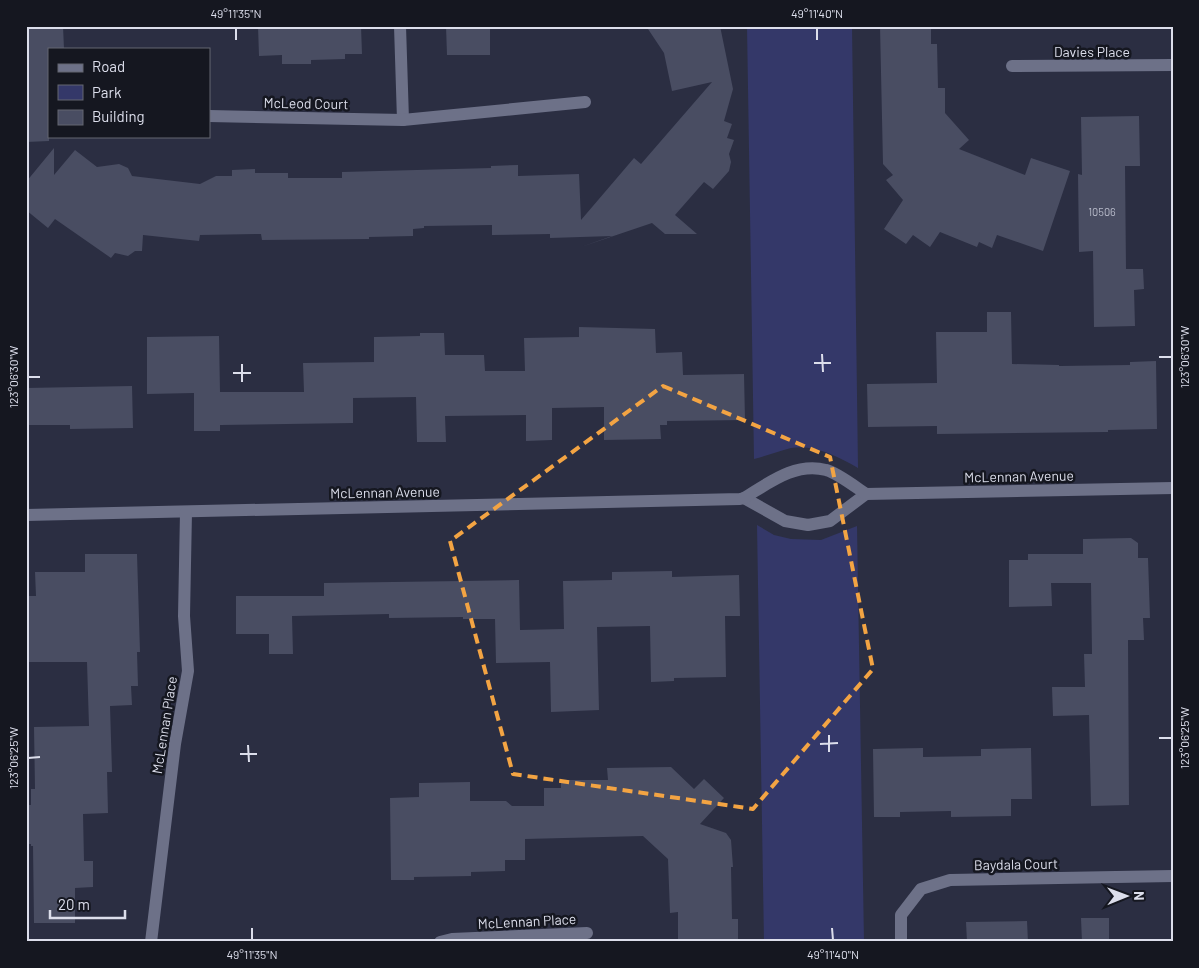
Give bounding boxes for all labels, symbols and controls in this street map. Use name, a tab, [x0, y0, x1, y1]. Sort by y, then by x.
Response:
text: 49°11'35"N	[210, 6, 262, 20]
text: 49°11'40"N	[791, 6, 843, 20]
street label: Davies Place	[1054, 43, 1130, 60]
legend	[48, 48, 210, 138]
text: Road	[92, 57, 125, 75]
text: Park	[92, 83, 122, 101]
street label: McLeod Court	[263, 94, 349, 112]
text: Building	[92, 107, 145, 125]
house number: 10506	[1088, 205, 1116, 218]
text: 123°06'30"W	[1177, 325, 1191, 388]
text: 123°06'30"W	[6, 345, 20, 408]
street label: McLennan Avenue	[964, 467, 1074, 485]
street label: McLennan Avenue	[330, 483, 440, 501]
street label: McLennan Place	[148, 675, 180, 775]
text: 123°06'25"W	[1177, 706, 1191, 769]
text: 123°06'25"W	[6, 726, 20, 789]
street label: Baydala Court	[974, 855, 1058, 873]
north arrow	[1102, 870, 1152, 920]
scale bar	[50, 888, 125, 920]
text: N	[1131, 891, 1148, 901]
text: 20 m	[58, 895, 90, 913]
street label: McLennan Place	[477, 910, 577, 932]
text: 49°11'35"N	[226, 947, 278, 961]
text: 49°11'40"N	[807, 947, 859, 961]

